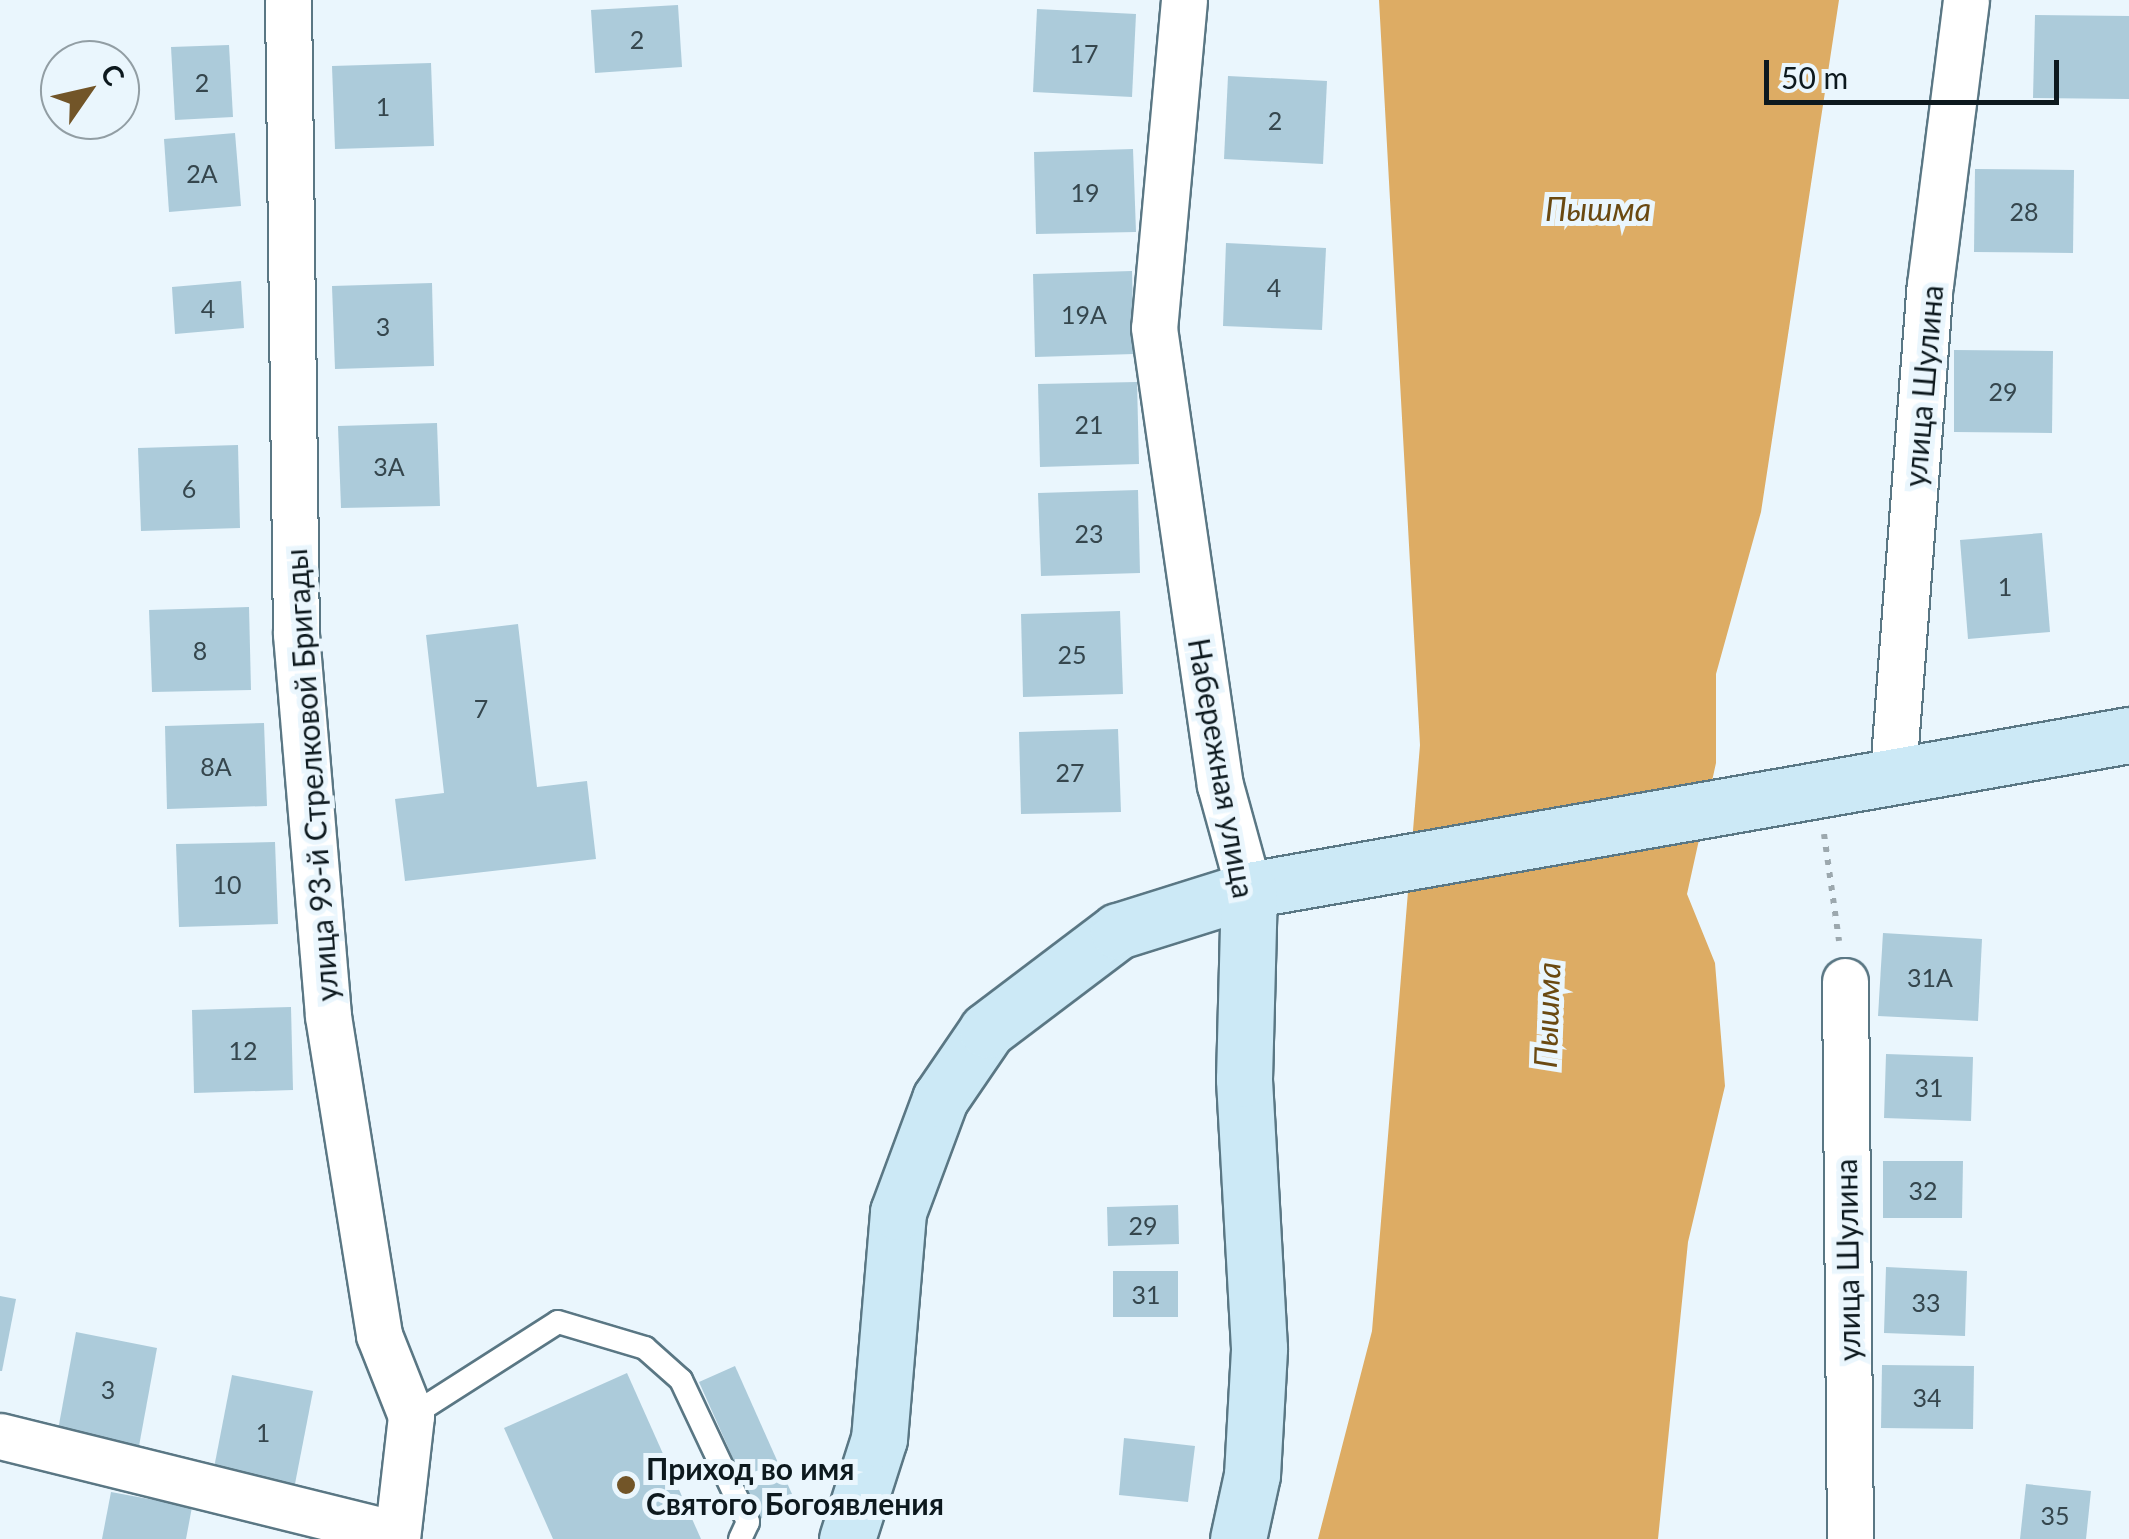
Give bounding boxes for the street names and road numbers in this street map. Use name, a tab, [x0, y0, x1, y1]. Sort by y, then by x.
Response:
street label: улица Шулина	[1896, 284, 1950, 488]
street label: улица 93-й Стрелковой Бригады	[277, 547, 345, 1003]
street label: Набережная улица	[1181, 635, 1263, 901]
street label: улица Шулина	[1827, 1159, 1867, 1361]

